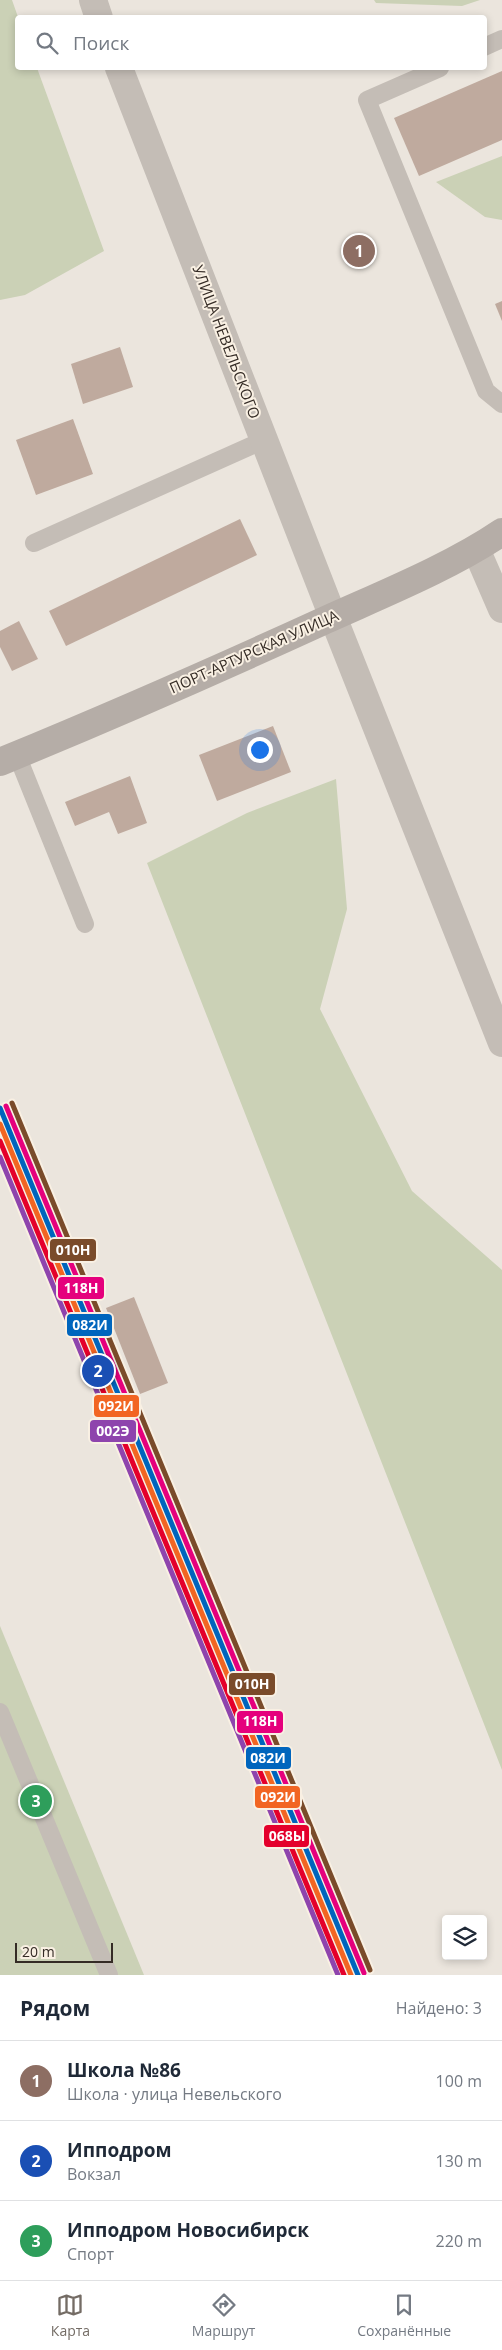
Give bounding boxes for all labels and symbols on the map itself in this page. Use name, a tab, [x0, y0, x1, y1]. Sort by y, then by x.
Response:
pin: 1	[343, 232, 375, 270]
street label: УЛИЦА НЕВЕЛЬСКОГО	[188, 262, 265, 421]
street label: ПОРТ-АРТУРСКАЯ УЛИЦА	[166, 605, 342, 697]
your location	[247, 737, 273, 763]
line badge: 010Н	[49, 1238, 97, 1262]
text: 010Н	[56, 1240, 90, 1259]
line badge: 118Н	[57, 1276, 105, 1300]
text: 118Н	[64, 1278, 98, 1297]
line badge: 082И	[66, 1313, 113, 1337]
text: 082И	[72, 1315, 108, 1334]
pin: 2	[82, 1352, 114, 1390]
line badge: 092И	[93, 1394, 140, 1418]
text: 092И	[98, 1396, 134, 1415]
line badge: 002Э	[89, 1419, 137, 1443]
text: 002Э	[96, 1421, 130, 1440]
line badge: 010Н	[228, 1672, 276, 1696]
text: 010Н	[235, 1674, 269, 1693]
line badge: 118Н	[236, 1710, 284, 1734]
text: 118Н	[243, 1711, 277, 1730]
line badge: 082И	[245, 1746, 292, 1770]
text: 082И	[250, 1748, 286, 1767]
pin: 3	[20, 1782, 52, 1820]
line badge: 092И	[254, 1785, 301, 1809]
text: 092И	[260, 1787, 296, 1806]
line badge: 068Ы	[263, 1824, 310, 1848]
text: 068Ы	[269, 1826, 305, 1845]
scale bar	[15, 1940, 112, 1963]

